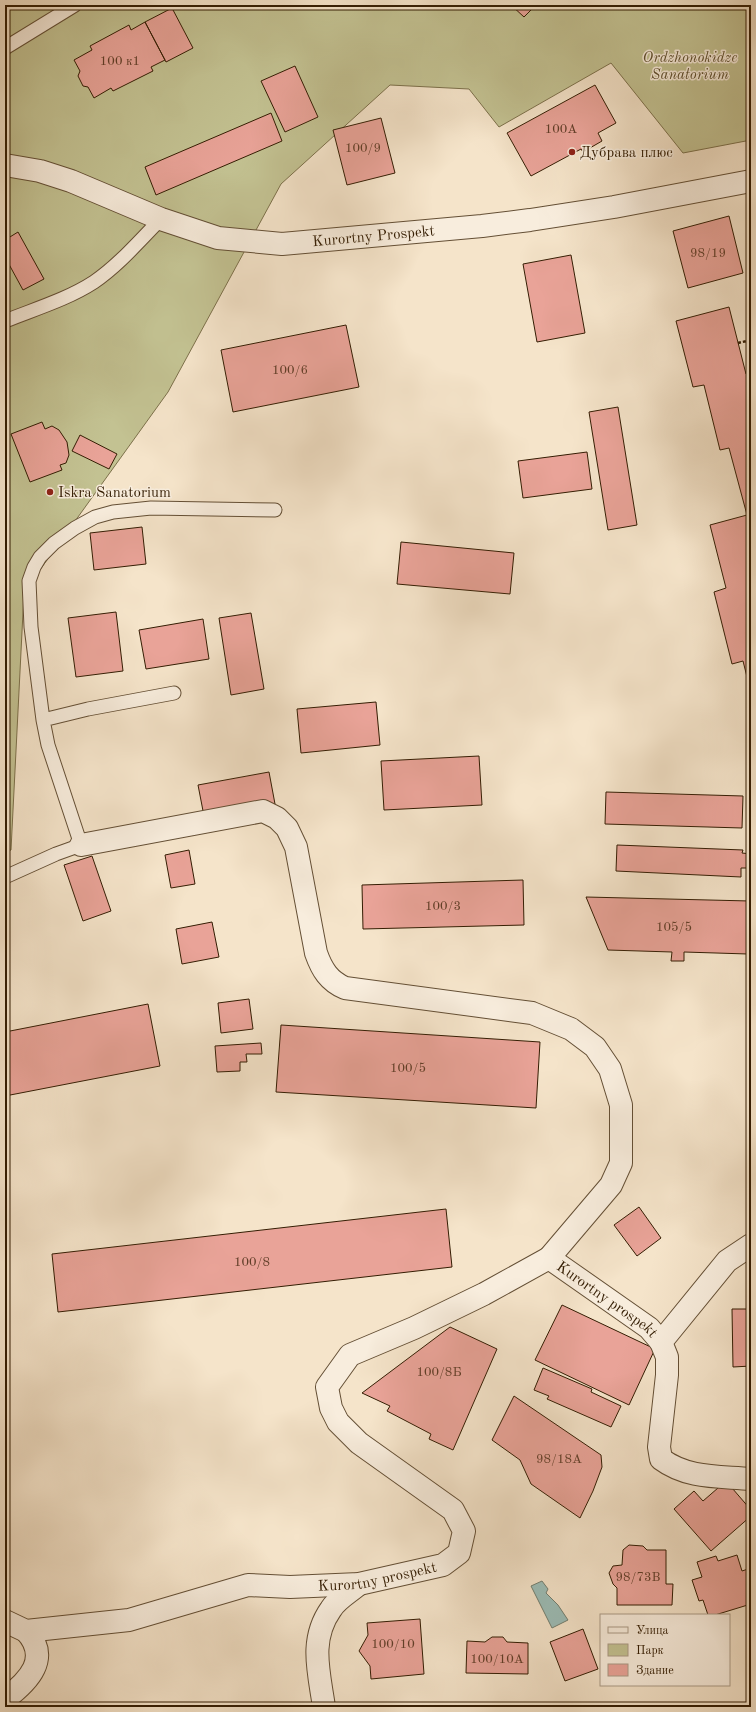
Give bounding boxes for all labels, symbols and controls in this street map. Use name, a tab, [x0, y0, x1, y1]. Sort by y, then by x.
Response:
park label: Ordzhonokidze Sanatorium	[643, 51, 737, 83]
house number: 100 к1	[100, 55, 140, 68]
house number: 100А	[545, 123, 577, 136]
house number: 100/9	[345, 142, 381, 155]
place label: Дубрава плюс	[580, 146, 673, 161]
marker: Дубрава плюс	[567, 147, 577, 157]
street label: Kurortny Prospekt	[312, 224, 435, 250]
house number: 98/19	[690, 247, 726, 260]
house number: 100/6	[272, 364, 308, 377]
place label: Iskra Sanatorium	[58, 486, 171, 501]
marker: Iskra Sanatorium	[45, 487, 55, 497]
house number: 100/3	[425, 900, 461, 913]
house number: 105/5	[656, 921, 692, 934]
house number: 100/5	[390, 1062, 426, 1075]
house number: 100/8	[234, 1256, 270, 1269]
street label: Kurortny prospekt	[553, 1260, 660, 1341]
house number: 100/8Б	[416, 1366, 462, 1379]
house number: 98/18А	[536, 1453, 582, 1466]
street label: Kurortny prospekt	[318, 1561, 438, 1595]
house number: 98/73В	[616, 1571, 661, 1584]
legend	[600, 1614, 730, 1686]
text: Улица	[636, 1625, 669, 1637]
house number: 100/10	[371, 1638, 415, 1651]
text: Парк	[636, 1645, 664, 1657]
house number: 100/10А	[470, 1653, 524, 1666]
text: Здание	[636, 1665, 674, 1677]

